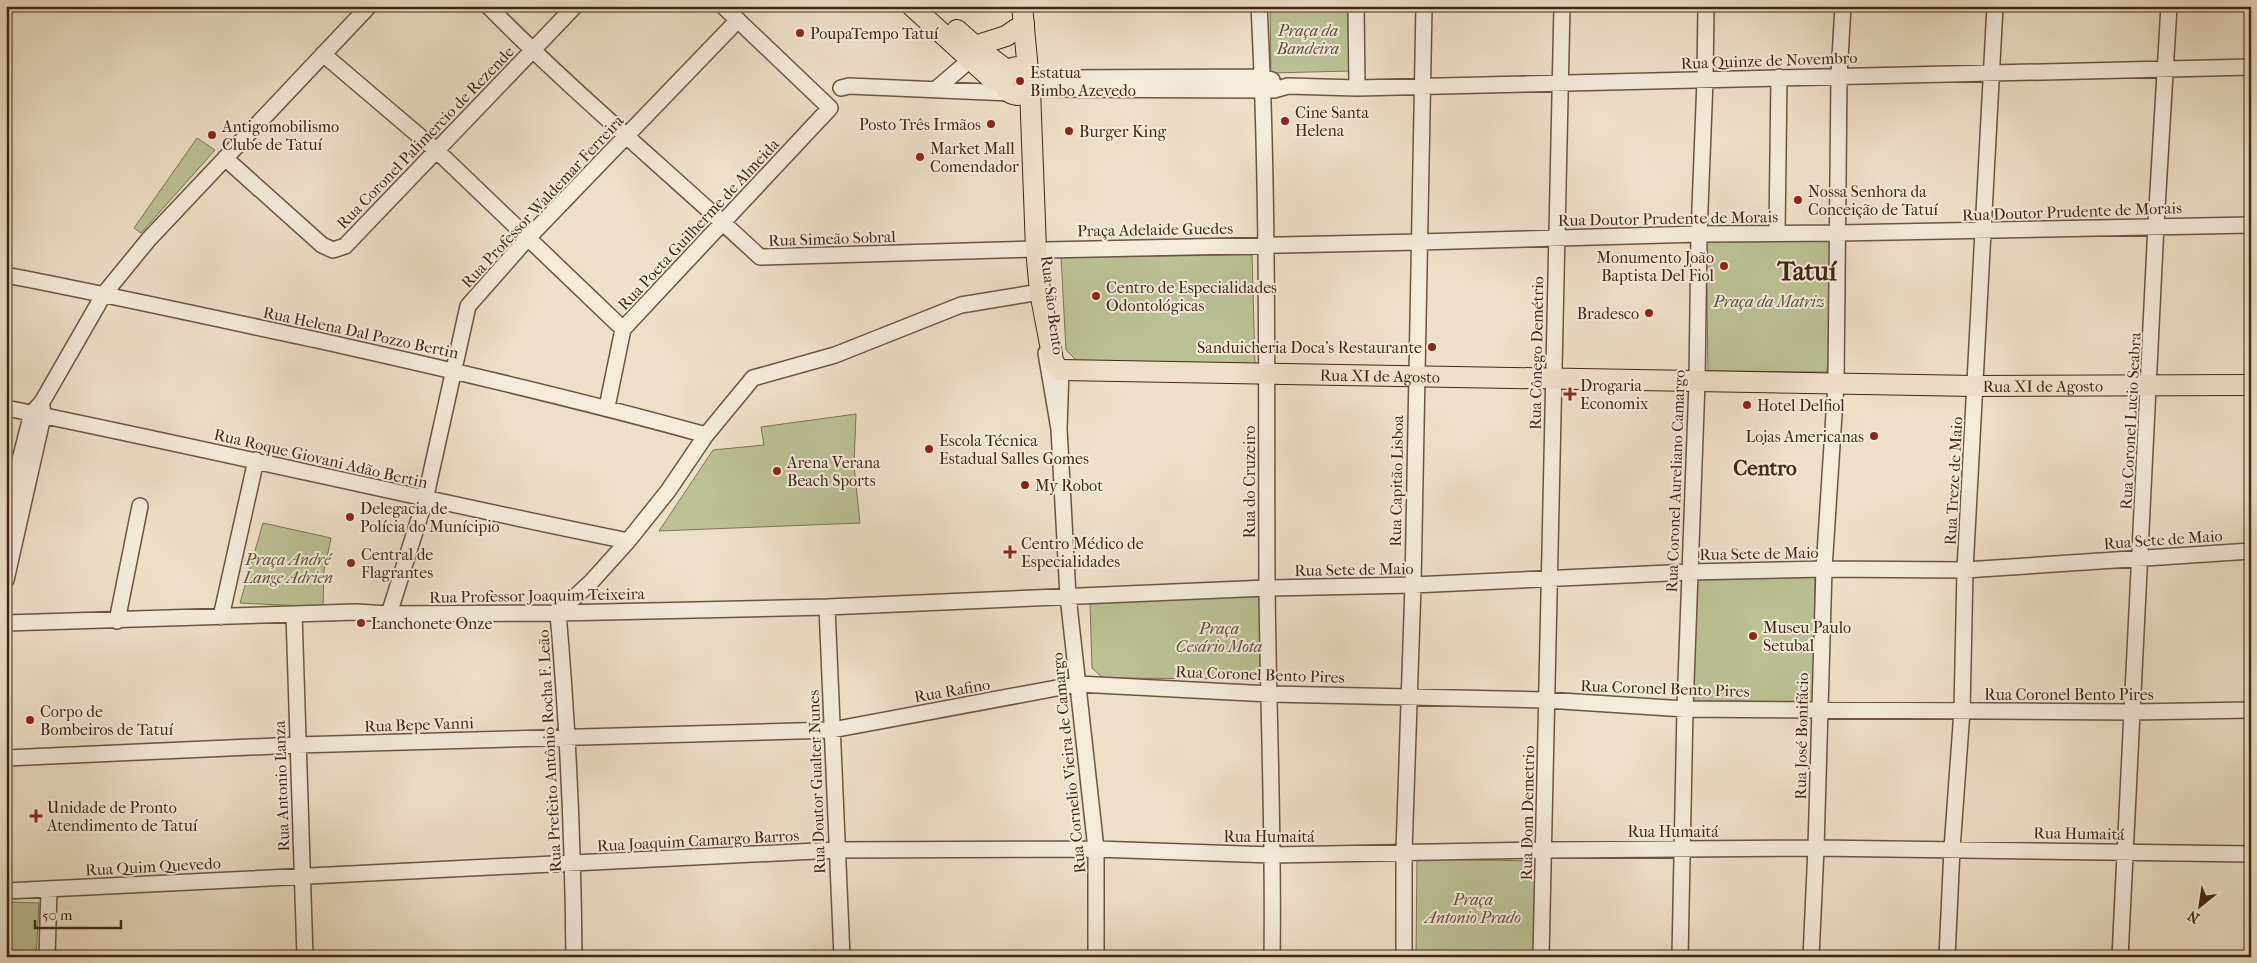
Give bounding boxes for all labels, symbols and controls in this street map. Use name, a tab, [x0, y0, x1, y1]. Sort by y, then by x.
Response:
park label: Praça da Bandeira	[1276, 21, 1339, 58]
place label: PoupaTempo Tatuí	[810, 24, 939, 43]
marker: PoupaTempo Tatuí	[794, 27, 806, 39]
street label: Rua Coronel Palimercio de Rezende	[333, 42, 518, 233]
street label: Rua Quinze de Novembro	[1680, 48, 1858, 73]
place label: Estatua Bimbo Azevedo	[1030, 63, 1136, 100]
marker: Estatua Bimbo Azevedo	[1014, 75, 1026, 87]
place label: Cine Santa Helena	[1295, 103, 1369, 140]
street label: Rua Professor Waldemar Ferreira	[457, 111, 628, 292]
place label: Posto Três Irmãos	[859, 115, 981, 134]
marker: Cine Santa Helena	[1279, 115, 1291, 127]
place label: Antigomobilismo Clube de Tatuí	[221, 117, 339, 154]
marker: Posto Três Irmãos	[985, 118, 997, 130]
place label: Burger King	[1079, 122, 1167, 141]
marker: Burger King	[1063, 125, 1075, 137]
marker: Antigomobilismo Clube de Tatuí	[206, 129, 218, 141]
street label: Rua Poeta Guilherme de Almeida	[614, 134, 783, 314]
place label: Market Mall Comendador	[930, 139, 1019, 176]
marker: Market Mall Comendador	[914, 151, 926, 163]
place label: Nossa Senhora da Conceição de Tatuí	[1808, 182, 1938, 219]
marker: Nossa Senhora da Conceição de Tatuí	[1792, 194, 1804, 206]
street label: Rua Doutor Prudente de Morais	[1962, 198, 2182, 225]
street label: Rua Doutor Prudente de Morais	[1558, 207, 1778, 230]
street label: Praça Adelaide Guedes	[1077, 219, 1233, 240]
street label: Rua Simeão Sobral	[768, 227, 897, 250]
place label: Monumento João Baptista Del Fiol	[1596, 248, 1715, 285]
street label: Rua São Bento	[1037, 254, 1068, 356]
district label: Tatuí	[1776, 256, 1838, 287]
marker: Monumento João Baptista Del Fiol	[1718, 260, 1730, 272]
street label: Rua Cônego Demétrio	[1526, 276, 1547, 430]
place label: Centro de Especialidades Odontológicas	[1106, 278, 1277, 315]
marker: Centro de Especialidades Odontológicas	[1090, 290, 1102, 302]
park label: Praça da Matriz	[1712, 292, 1825, 311]
street label: Rua Helena Dal Pozzo Bertin	[261, 302, 461, 363]
place label: Bradesco	[1577, 304, 1639, 323]
marker: Bradesco	[1643, 307, 1655, 319]
street label: Rua Coronel Lucio Seabra	[2116, 331, 2145, 510]
place label: Sanduicheria Doca's Restaurante	[1197, 338, 1422, 357]
marker: Sanduicheria Doca's Restaurante	[1426, 341, 1438, 353]
street label: Rua XI de Agosto	[1320, 366, 1440, 387]
street label: Rua Coronel Aureliano Camargo	[1662, 369, 1689, 593]
place label: Drogaria Economix	[1580, 376, 1649, 413]
street label: Rua XI de Agosto	[1983, 377, 2103, 396]
marker: Drogaria Economix	[1564, 388, 1576, 400]
place label: Hotel Delfiol	[1757, 396, 1845, 415]
marker: Hotel Delfiol	[1741, 399, 1753, 411]
street label: Rua Capitão Lisboa	[1386, 415, 1407, 547]
street label: Rua Treze de Maio	[1941, 416, 1966, 546]
street label: Rua Roque Giovani Adão Bertin	[212, 425, 430, 493]
street label: Rua do Cruzeiro	[1240, 426, 1259, 538]
place label: Lojas Americanas	[1745, 427, 1864, 446]
marker: Lojas Americanas	[1868, 430, 1880, 442]
place label: Escola Técnica Estadual Salles Gomes	[939, 431, 1089, 468]
marker: Escola Técnica Estadual Salles Gomes	[923, 443, 935, 455]
place label: Arena Verana Beach Sports	[786, 453, 881, 490]
district label: Centro	[1733, 456, 1797, 480]
marker: Arena Verana Beach Sports	[771, 465, 783, 477]
place label: My Robot	[1035, 476, 1103, 495]
marker: My Robot	[1019, 479, 1031, 491]
place label: Delegacia de Polícia do Munícipio	[360, 499, 500, 536]
marker: Delegacia de Polícia do Munícipio	[344, 511, 356, 523]
street label: Rua Sete de Maio	[2103, 526, 2223, 553]
place label: Centro Médico de Especialidades	[1021, 534, 1144, 571]
street label: Rua Sete de Maio	[1699, 543, 1819, 564]
place label: Central de Flagrantes	[361, 545, 433, 582]
marker: Centro Médico de Especialidades	[1003, 545, 1017, 559]
park label: Praça André Lange Adrien	[242, 550, 333, 587]
marker: Central de Flagrantes	[345, 557, 357, 569]
street label: Rua Sete de Maio	[1294, 559, 1414, 580]
street label: Rua Professor Joaquim Teixeira	[429, 584, 646, 607]
place label: Lanchonete Onze	[371, 614, 492, 633]
marker: Lanchonete Onze	[355, 617, 367, 629]
place label: Museu Paulo Setubal	[1763, 618, 1851, 655]
park label: Praça Cesário Mota	[1176, 619, 1262, 656]
street label: Rua Prefeito Antônio Rocha F. Leão	[534, 629, 565, 873]
marker: Museu Paulo Setubal	[1747, 630, 1759, 642]
street label: Rua Cornelio Vieira de Camargo	[1047, 652, 1090, 874]
street label: Rua Coronel Bento Pires	[1175, 662, 1345, 687]
street label: Rua José Bonifácio	[1791, 672, 1812, 800]
street label: Rua Rafino	[913, 674, 992, 707]
street label: Rua Coronel Bento Pires	[1580, 676, 1750, 701]
street label: Rua Coronel Bento Pires	[1984, 685, 2154, 704]
street label: Rua Doutor Gualter Nunes	[804, 689, 829, 874]
place label: Corpo de Bombeiros de Tatuí	[40, 702, 174, 739]
street label: Rua Bepe Vanni	[364, 713, 474, 736]
marker: Corpo de Bombeiros de Tatuí	[24, 714, 36, 726]
street label: Rua Antonio Lanza	[270, 720, 293, 852]
street label: Rua Dom Demetrio	[1517, 745, 1538, 881]
place label: Unidade de Pronto Atendimento de Tatuí	[46, 798, 198, 835]
marker: Unidade de Pronto Atendimento de Tatuí	[29, 809, 43, 823]
street label: Rua Humaitá	[1627, 822, 1719, 841]
street label: Rua Humaitá	[2033, 823, 2125, 844]
street label: Rua Joaquim Camargo Barros	[597, 826, 800, 855]
street label: Rua Humaitá	[1223, 827, 1315, 846]
street label: Rua Quim Quevedo	[85, 853, 221, 880]
north arrow	[2174, 880, 2224, 930]
park label: Praça Antonio Prado	[1423, 890, 1521, 927]
scale bar	[35, 898, 121, 930]
text: 50 m	[42, 906, 73, 924]
text: N	[2185, 907, 2203, 927]

